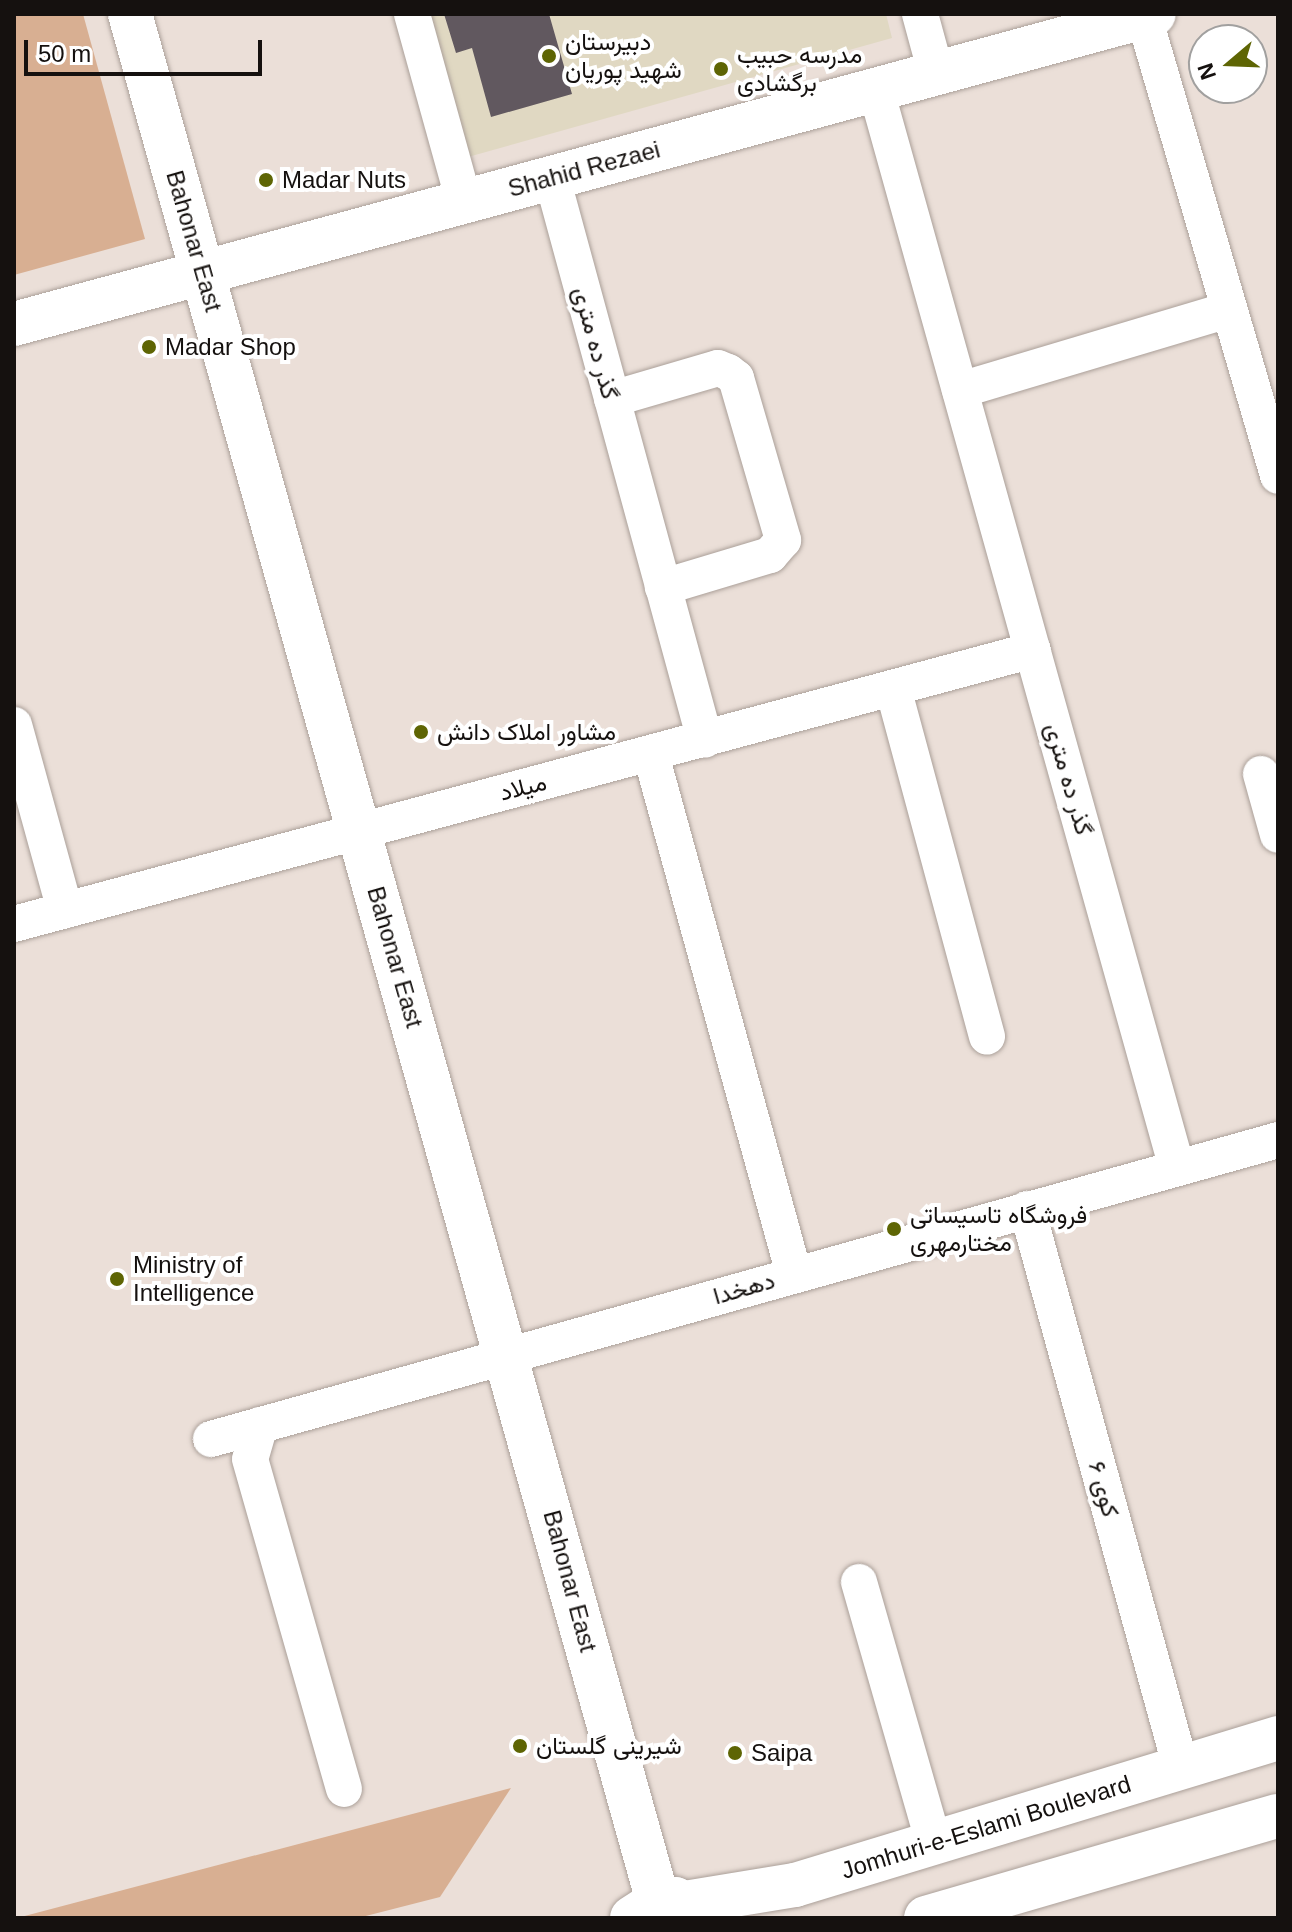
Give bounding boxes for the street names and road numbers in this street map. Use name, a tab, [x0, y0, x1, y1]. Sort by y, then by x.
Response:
street label: Shahid Rezaei	[505, 135, 663, 203]
street label: Bahonar East	[160, 167, 228, 315]
street label: گذر ده متری	[567, 284, 625, 402]
street label: گذر ده متری	[1039, 720, 1099, 838]
street label: میلاد	[496, 767, 550, 807]
street label: Bahonar East	[361, 883, 429, 1031]
street label: دهخدا	[710, 1265, 778, 1311]
street label: کوی ۶	[1083, 1458, 1125, 1520]
street label: Bahonar East	[537, 1507, 603, 1655]
street label: Jomhuri-e-Eslami Boulevard	[838, 1769, 1134, 1885]

